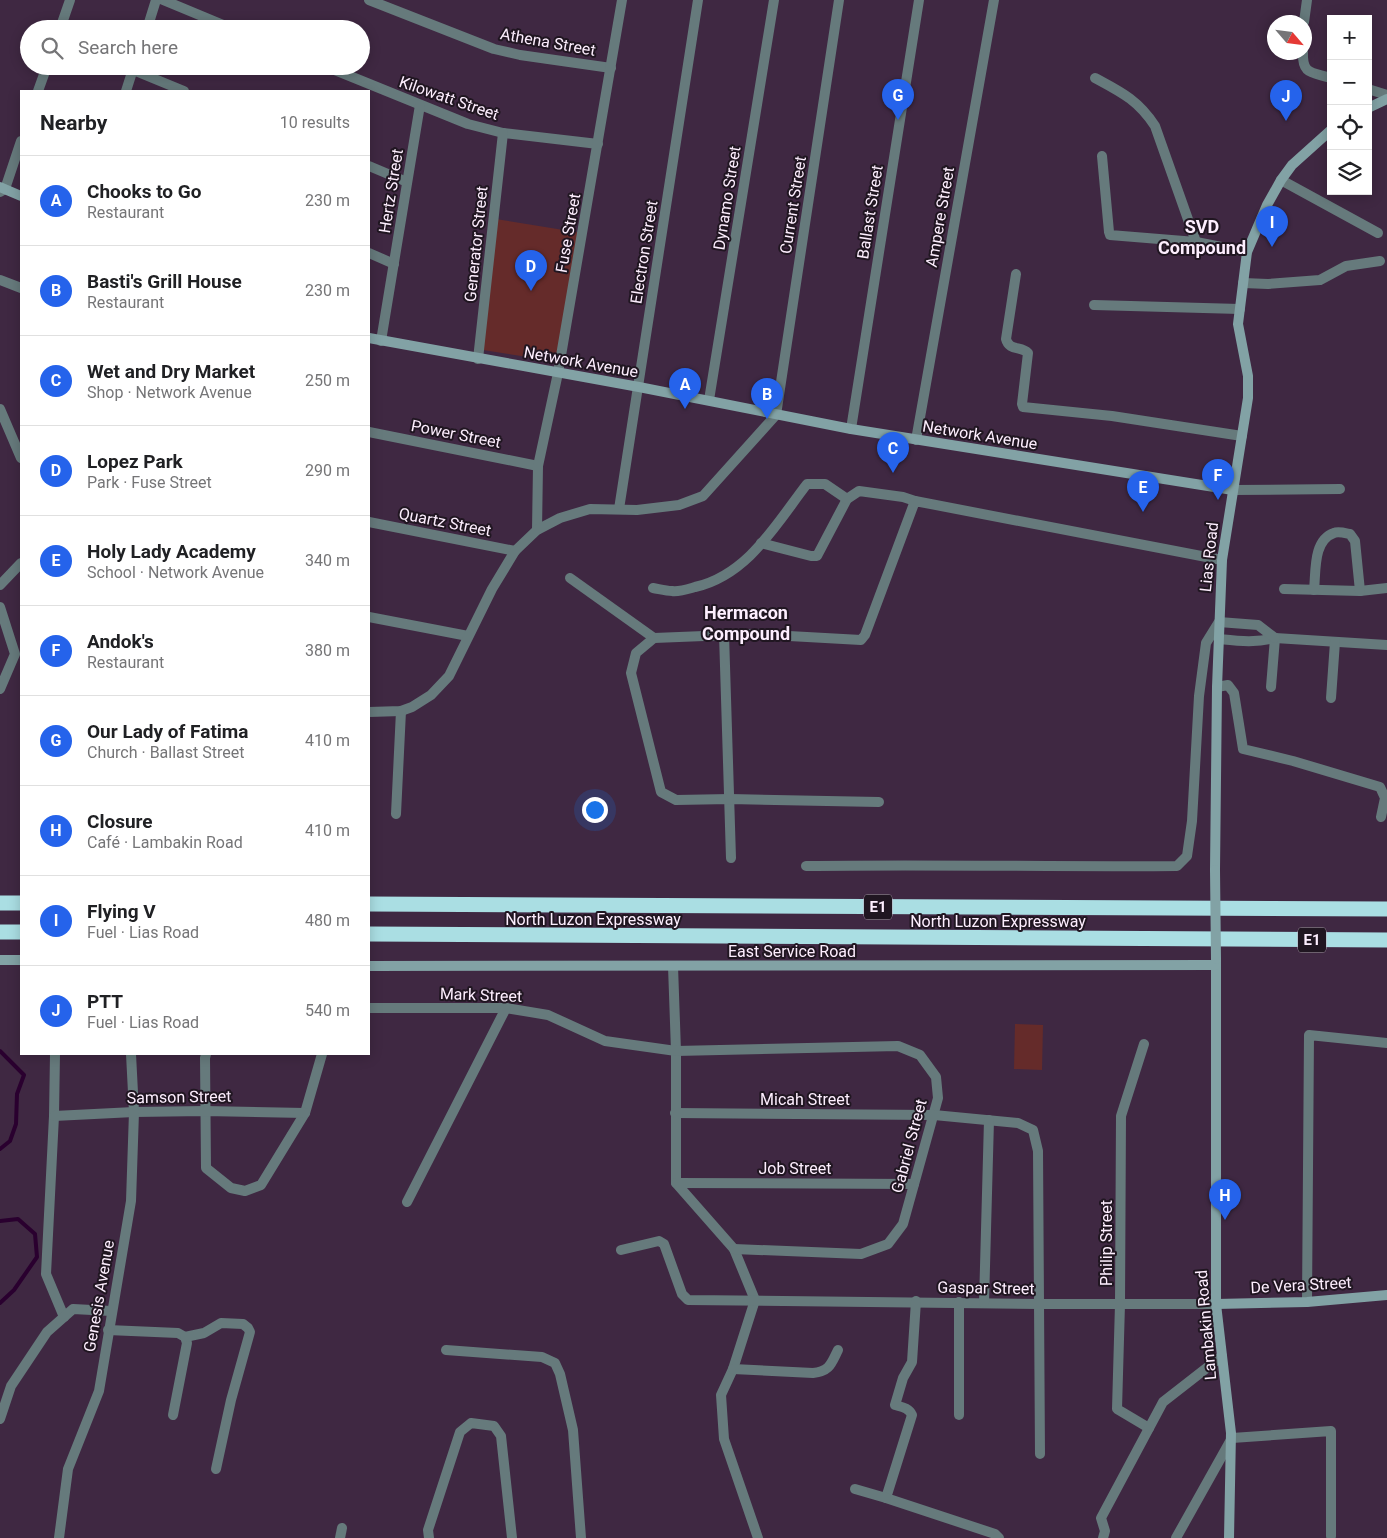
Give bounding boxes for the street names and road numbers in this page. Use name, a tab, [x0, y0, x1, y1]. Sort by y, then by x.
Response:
street label: Athena Street	[499, 24, 597, 60]
street label: Kilowatt Street	[397, 72, 501, 124]
street label: Dynamo Street	[709, 145, 745, 251]
street label: Hertz Street	[375, 148, 407, 234]
street label: Current Street	[776, 155, 810, 255]
street label: Ballast Street	[853, 164, 887, 260]
street label: Ampere Street	[922, 165, 958, 269]
street label: Generator Street	[460, 185, 492, 303]
street label: Fuse Street	[552, 192, 584, 274]
street label: Electron Street	[626, 199, 662, 305]
street label: Network Avenue	[522, 343, 640, 381]
street label: Power Street	[409, 416, 503, 452]
street label: Network Avenue	[921, 417, 1039, 453]
street label: Quartz Street	[397, 504, 493, 540]
street label: Lias Road	[1196, 521, 1222, 593]
road number: E1	[864, 894, 892, 920]
street label: North Luzon Expressway	[505, 910, 681, 929]
street label: North Luzon Expressway	[910, 912, 1086, 931]
road number: E1	[1298, 928, 1326, 952]
street label: East Service Road	[728, 942, 856, 961]
street label: Mark Street	[439, 984, 523, 1006]
street label: Samson Street	[127, 1087, 231, 1107]
street label: Micah Street	[760, 1090, 850, 1109]
street label: Gabriel Street	[887, 1097, 931, 1195]
street label: Job Street	[758, 1159, 832, 1178]
street label: Philip Street	[1097, 1200, 1116, 1286]
street label: Genesis Avenue	[80, 1239, 118, 1353]
street label: Lambakin Road	[1192, 1269, 1220, 1381]
street label: De Vera Street	[1250, 1273, 1352, 1297]
street label: Gaspar Street	[937, 1278, 1035, 1298]

